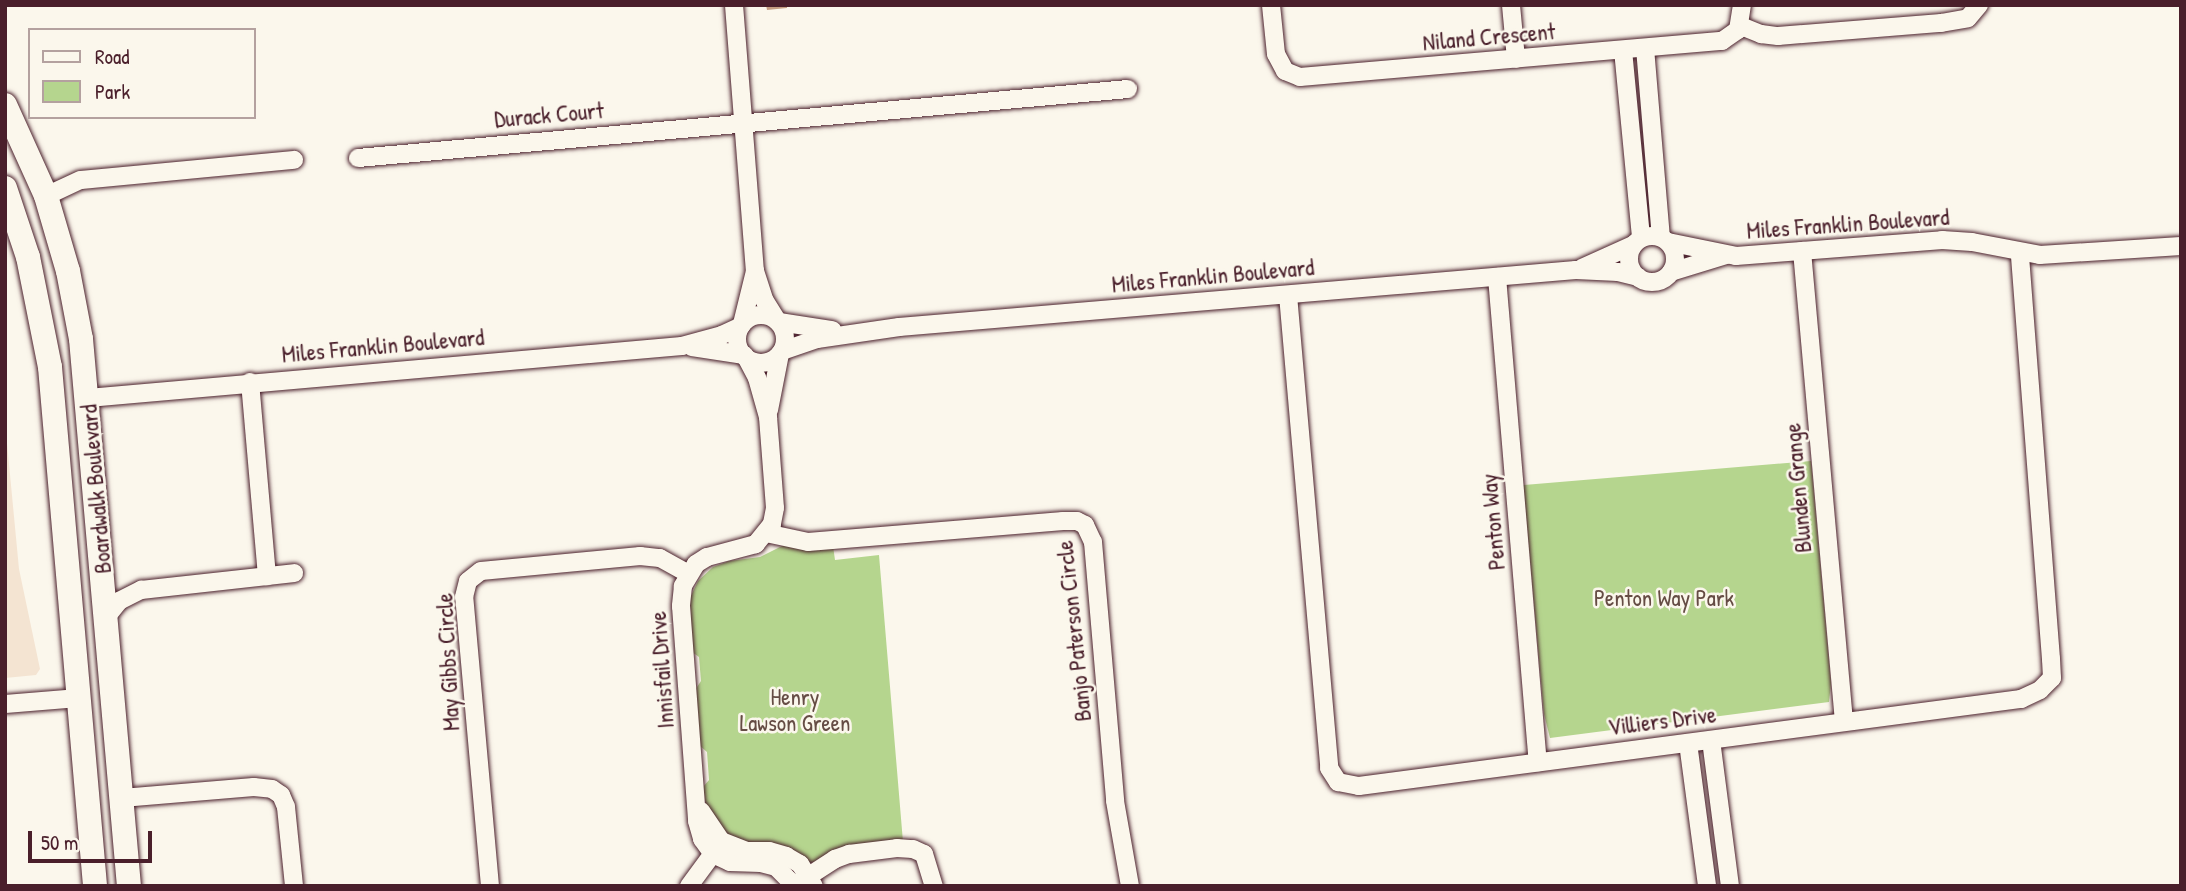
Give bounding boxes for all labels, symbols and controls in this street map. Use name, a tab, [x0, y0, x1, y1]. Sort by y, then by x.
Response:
street label: Niland Crescent	[1422, 17, 1556, 57]
legend	[28, 28, 256, 119]
text: Road	[95, 42, 129, 71]
text: Park	[95, 77, 130, 106]
street label: Durack Court	[493, 96, 605, 134]
street label: Miles Franklin Boulevard	[1746, 203, 1950, 245]
street label: Miles Franklin Boulevard	[1111, 253, 1315, 299]
street label: Miles Franklin Boulevard	[281, 323, 485, 369]
street label: Boardwalk Boulevard	[75, 403, 117, 575]
street label: Blunden Grange	[1779, 422, 1817, 554]
street label: Penton Way	[1475, 473, 1511, 571]
street label: Banjo Paterson Circle	[1051, 539, 1097, 723]
park label: Penton Way Park	[1594, 584, 1734, 612]
street label: May Gibbs Circle	[431, 592, 465, 732]
street label: Innisfail Drive	[644, 611, 680, 729]
park label: Henry Lawson Green	[740, 683, 850, 737]
street label: Villiers Drive	[1606, 701, 1718, 741]
scale bar	[32, 818, 156, 862]
text: 50 m	[41, 828, 78, 857]

